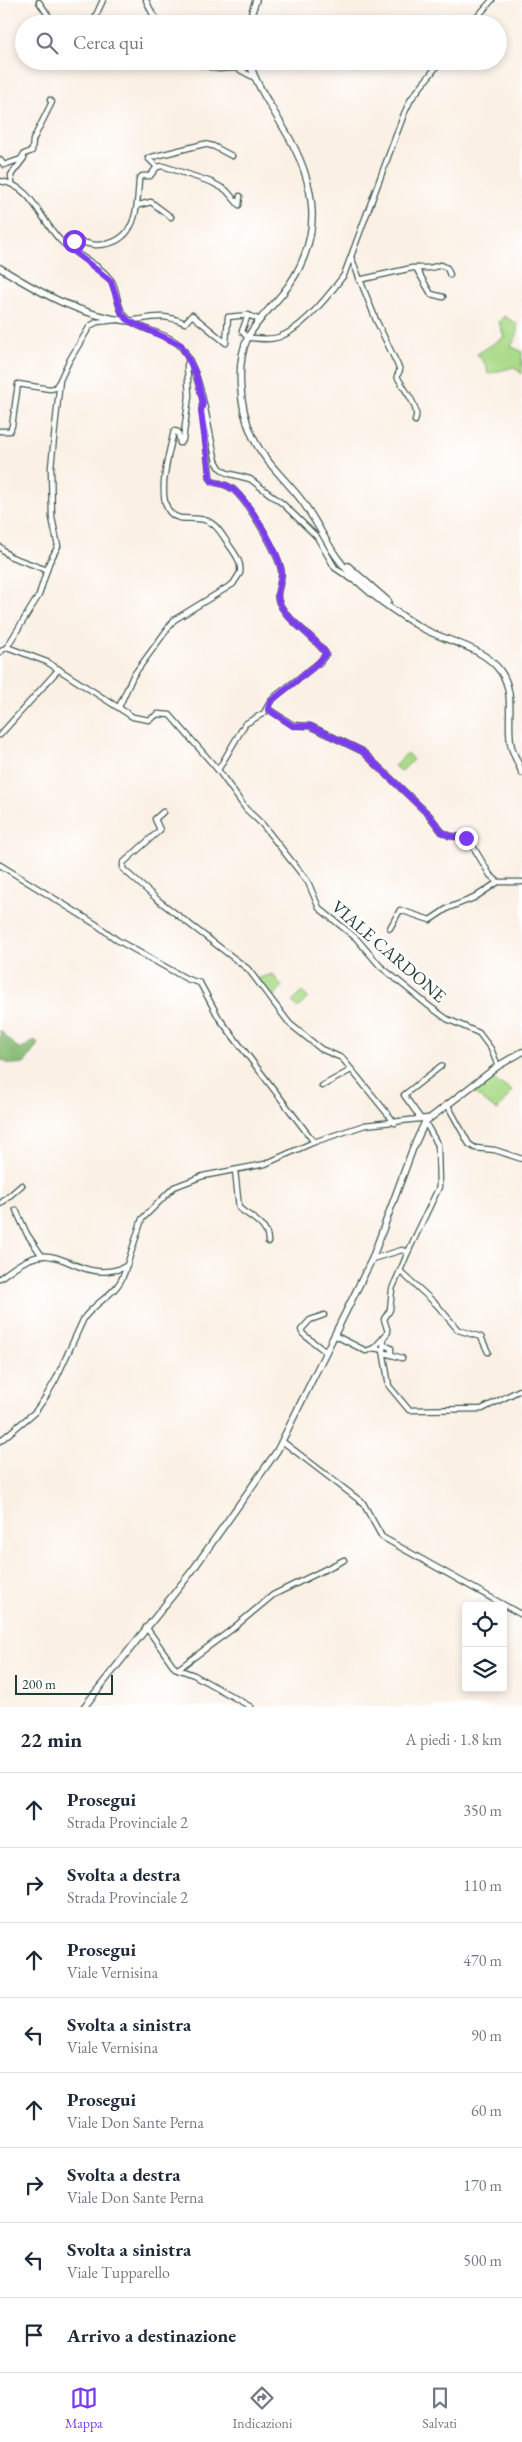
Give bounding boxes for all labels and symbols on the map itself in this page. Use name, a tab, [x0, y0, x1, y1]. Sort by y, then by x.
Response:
route start	[63, 230, 86, 253]
route end	[455, 827, 478, 850]
street label: VIALE CARDONE	[327, 895, 451, 1007]
scale bar	[15, 1672, 112, 1695]

